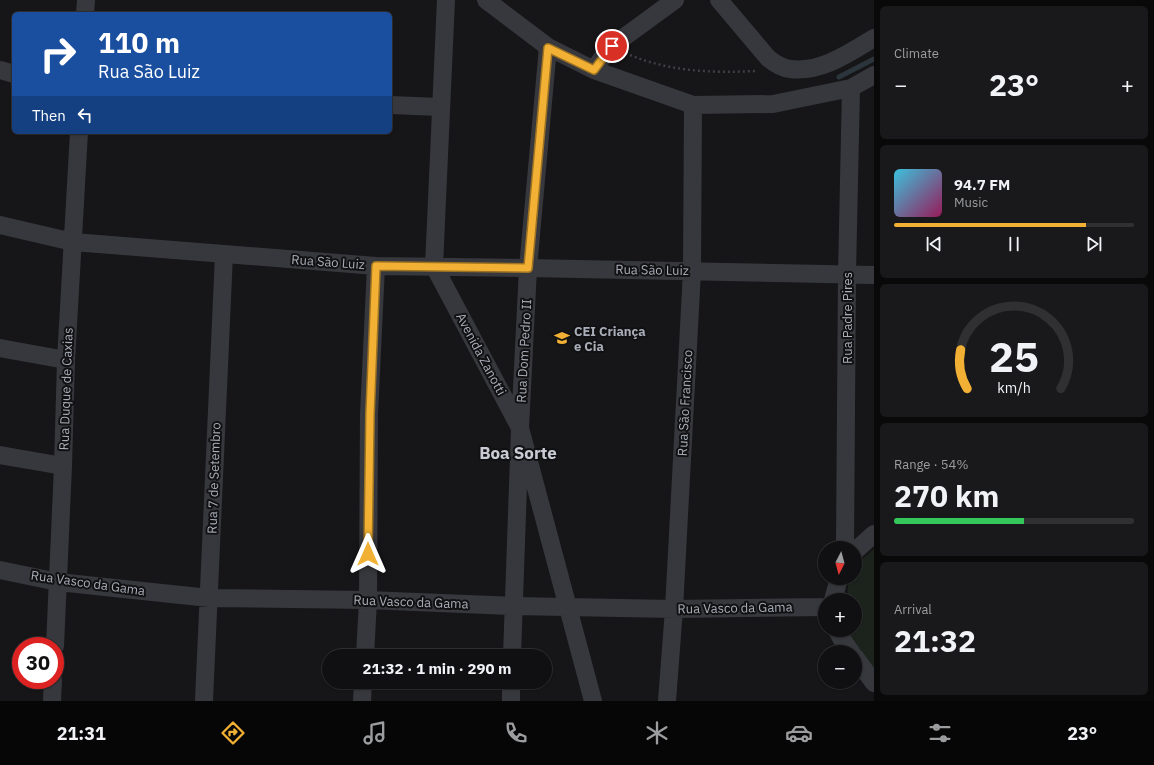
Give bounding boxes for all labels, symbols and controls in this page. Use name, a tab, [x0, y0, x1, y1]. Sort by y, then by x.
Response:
text: 110 m	[98, 24, 180, 61]
icon: right	[32, 28, 84, 80]
pin	[595, 29, 629, 63]
icon: arrive	[601, 35, 623, 57]
text: Climate	[894, 45, 939, 62]
text: Rua São Luiz	[98, 60, 200, 83]
text: 23°	[989, 65, 1039, 104]
text: −	[894, 70, 907, 99]
text: +	[1121, 70, 1134, 99]
icon: left	[74, 104, 96, 126]
text: Then	[32, 106, 66, 125]
text: 94.7 FM	[954, 175, 1010, 194]
text: Music	[954, 194, 988, 211]
icon: previous	[923, 233, 945, 255]
icon: pause	[1003, 233, 1025, 255]
icon: next	[1083, 233, 1105, 255]
street label: Rua São Luiz	[291, 251, 365, 273]
street label: Rua São Luiz	[615, 261, 689, 279]
street label: Rua Padre Pires	[839, 272, 856, 364]
street label: Rua Dom Pedro II	[513, 299, 535, 403]
street label: Avenida Zanotti	[452, 310, 510, 398]
place label: CEI Criança e Cia	[574, 323, 646, 355]
street label: Rua Duque de Caxias	[55, 327, 77, 451]
text: 25	[989, 328, 1039, 382]
school or university icon: CEI Criança e Cia	[553, 329, 571, 347]
street label: Rua São Francisco	[674, 349, 696, 457]
text: km/h	[997, 377, 1031, 396]
street label: Rua 7 de Setembro	[204, 422, 224, 534]
district label: Boa Sorte	[479, 442, 557, 464]
text: Range · 54%	[894, 456, 968, 473]
text: 270 km	[894, 476, 999, 515]
position arrow	[347, 533, 389, 575]
north arrow	[818, 541, 862, 585]
map controls	[818, 541, 862, 689]
street label: Rua Vasco da Gama	[30, 567, 146, 599]
street label: Rua Vasco da Gama	[353, 591, 469, 613]
button: +	[818, 593, 862, 637]
street label: Rua Vasco da Gama	[677, 598, 793, 618]
text: Arrival	[894, 601, 932, 618]
text: 21:32	[894, 621, 976, 660]
speed limit sign: 30	[12, 637, 64, 689]
button: −	[818, 645, 862, 689]
text: 21:32 · 1 min · 290 m	[363, 659, 511, 678]
icon: directions	[219, 719, 247, 747]
icon: music	[361, 719, 389, 747]
icon: phone	[502, 719, 530, 747]
icon: climate	[643, 719, 671, 747]
icon: car	[785, 719, 813, 747]
icon: filters	[926, 719, 954, 747]
text: 21:31	[57, 722, 106, 745]
text: 23°	[1067, 722, 1097, 745]

